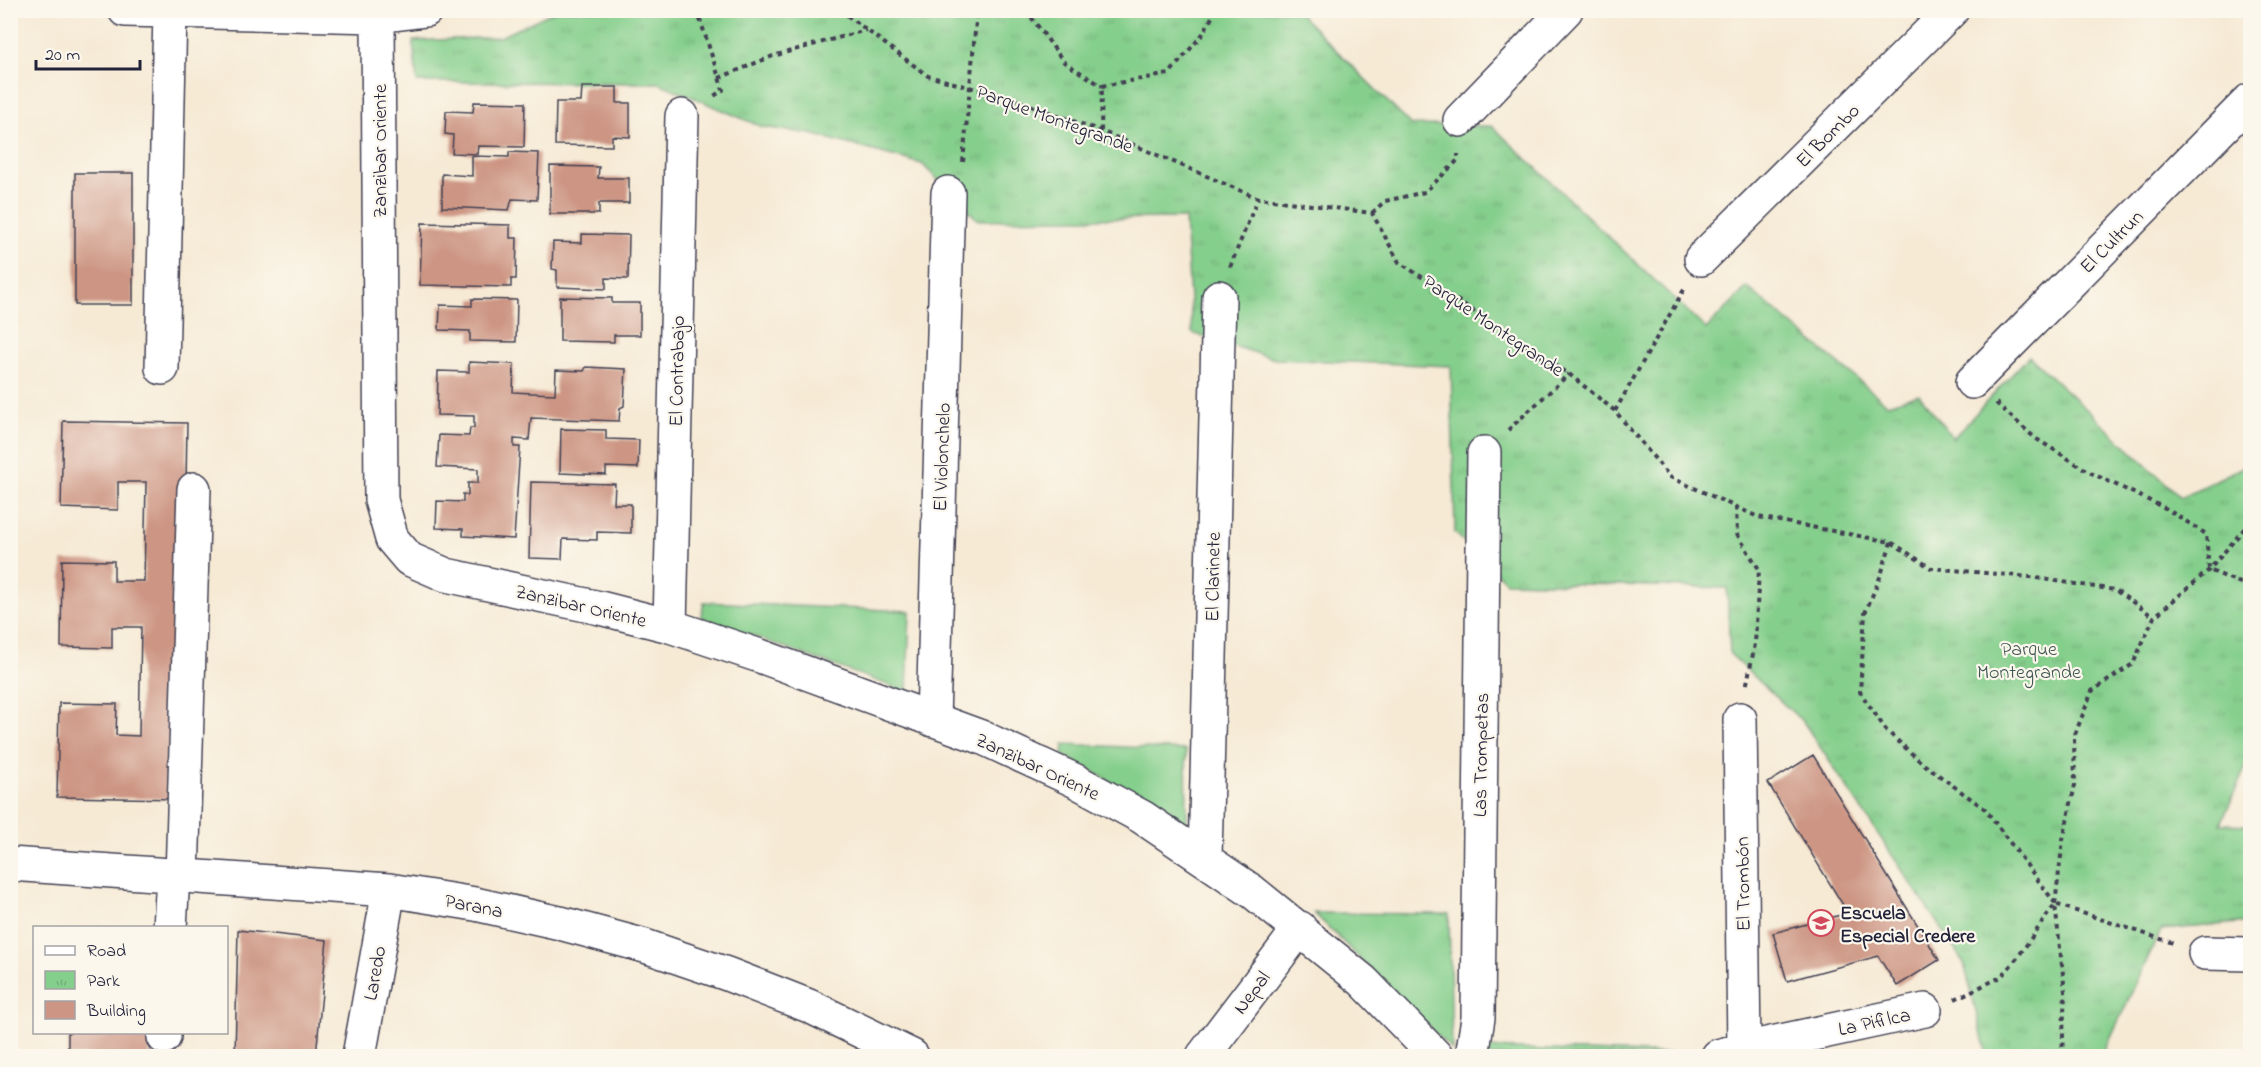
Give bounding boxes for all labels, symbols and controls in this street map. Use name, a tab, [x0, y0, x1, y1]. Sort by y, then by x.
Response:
scale bar	[36, 33, 140, 71]
text: 20 m	[45, 43, 80, 69]
street label: Parque Montegrande	[971, 78, 1137, 163]
street label: Zanzibar Oriente	[367, 84, 396, 218]
street label: El Bombo	[1790, 98, 1868, 176]
street label: El Cultrun	[2074, 204, 2152, 281]
street label: Parque Montegrande	[1415, 269, 1569, 386]
street label: El Contrabajo	[663, 315, 694, 427]
street label: El Violonchelo	[927, 402, 960, 512]
street label: El Clarinete	[1199, 532, 1230, 622]
street label: Zanzibar Oriente	[512, 578, 649, 637]
park label: Parque Montegrande	[1977, 636, 2081, 689]
street label: Las Trompetas	[1467, 693, 1498, 818]
street label: Zanzibar Oriente	[970, 727, 1104, 810]
street label: El Trombón	[1729, 836, 1760, 932]
street label: Parana	[442, 888, 505, 927]
place label: Escuela Especial Credere	[1840, 900, 1976, 952]
school or university icon: Escuela Especial Credere	[1806, 908, 1836, 938]
legend	[33, 926, 228, 1034]
text: Road	[87, 939, 126, 965]
street label: Laredo	[357, 944, 396, 1003]
street label: Nepal	[1227, 966, 1279, 1021]
text: Park	[87, 969, 120, 995]
text: Building	[86, 999, 146, 1026]
street label: La Pifilca	[1836, 1002, 1913, 1045]

